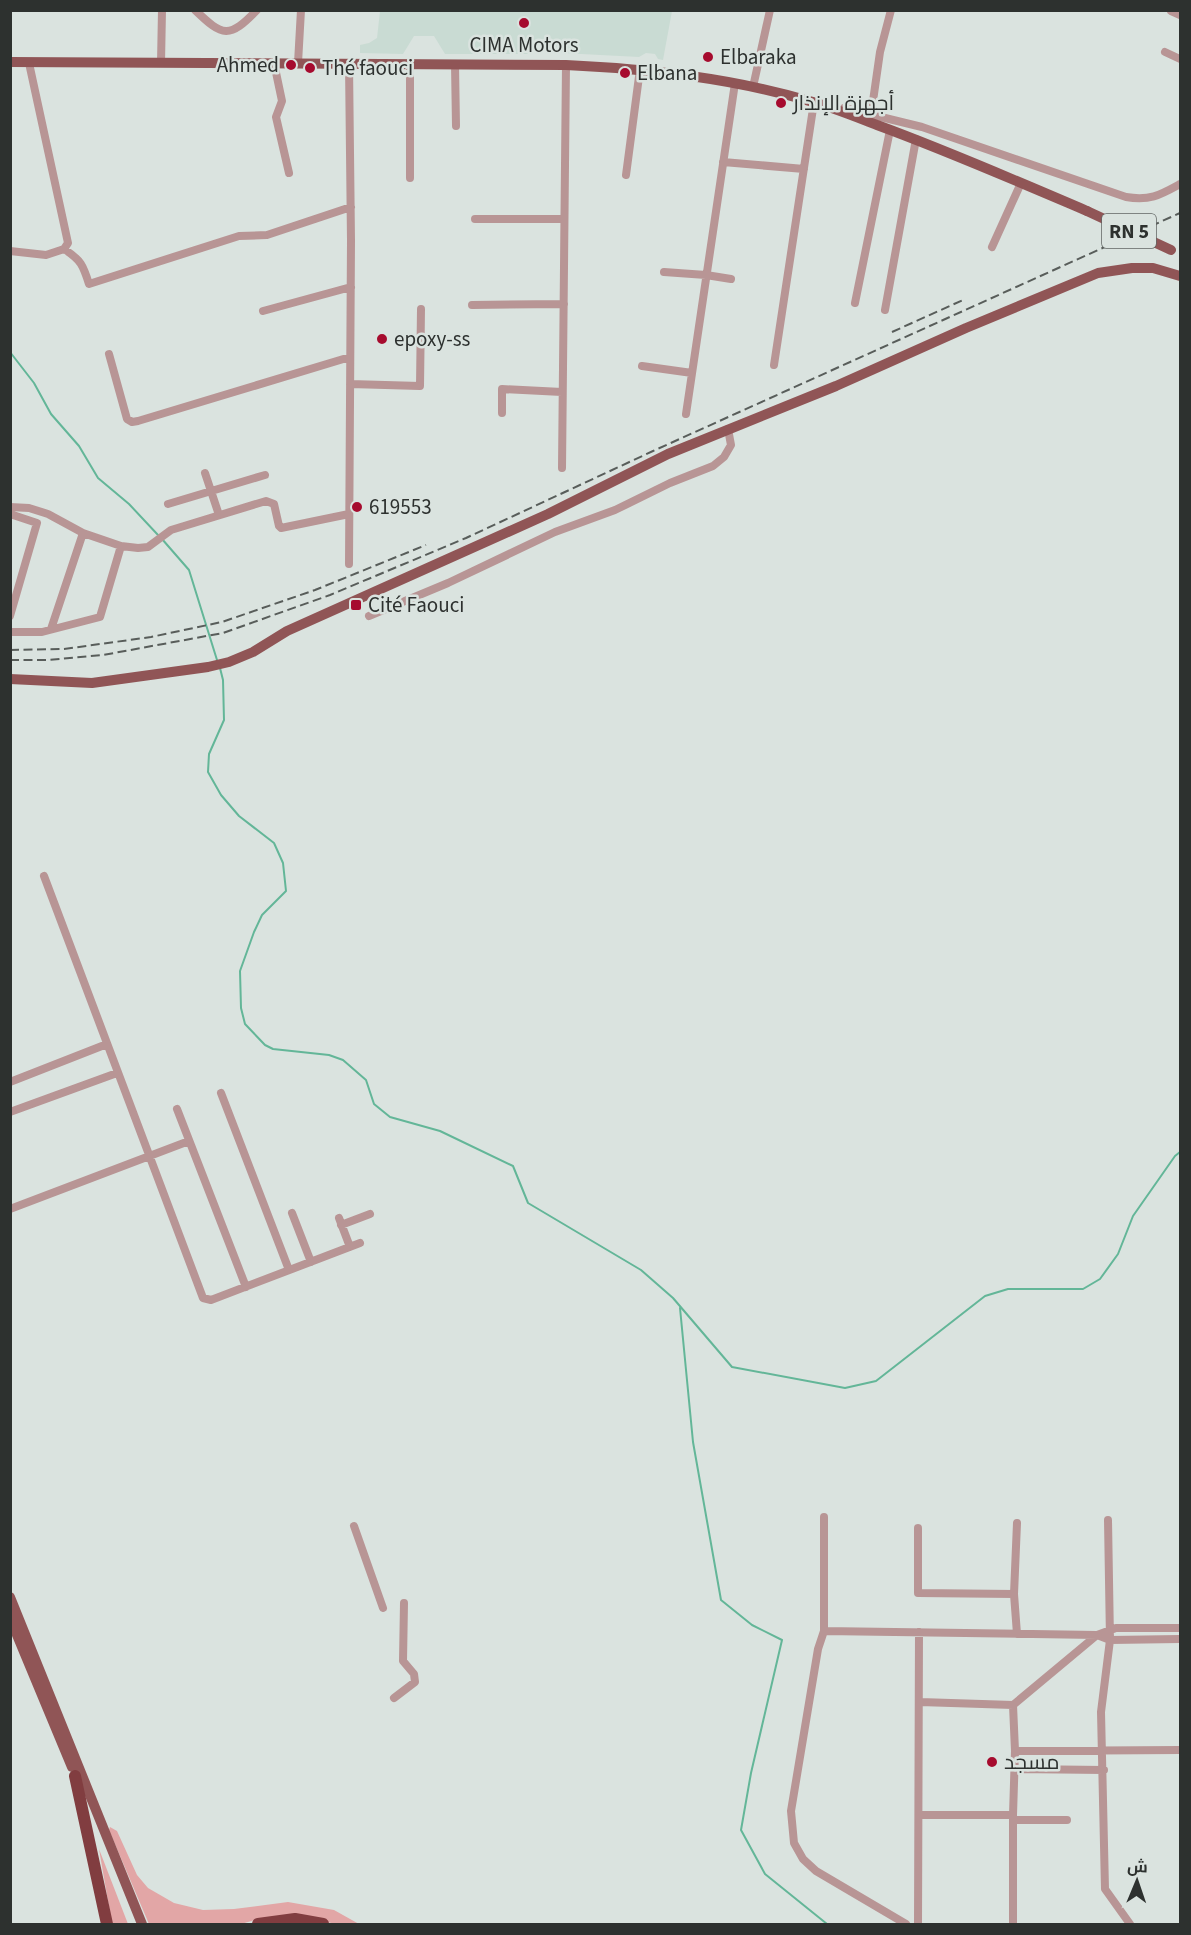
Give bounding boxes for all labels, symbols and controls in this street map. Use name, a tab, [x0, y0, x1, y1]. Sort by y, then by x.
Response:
marker: CIMA Motors	[517, 16, 531, 30]
place label: CIMA Motors	[470, 30, 579, 60]
place label: Elbaraka	[720, 42, 796, 72]
place label: Ahmed	[217, 50, 279, 80]
marker: Elbaraka	[701, 50, 715, 64]
place label: Thé faouci	[322, 53, 413, 83]
marker: Ahmed	[284, 58, 298, 72]
place label: Elbana	[637, 58, 697, 88]
marker: Thé faouci	[303, 61, 317, 75]
marker: Elbana	[618, 66, 632, 80]
place label: أجهزة الإنذار	[792, 88, 894, 118]
marker: أجهزة الإنذار	[774, 96, 788, 110]
road number: RN 5	[1102, 214, 1156, 248]
place label: epoxy-ss	[394, 324, 471, 354]
marker: epoxy-ss	[375, 332, 389, 346]
place label: 619553	[369, 492, 432, 522]
marker: 619553	[350, 500, 364, 514]
place label: Cité Faouci	[368, 590, 464, 620]
marker: Cité Faouci	[349, 598, 363, 612]
place label: مسجد	[1004, 1747, 1059, 1777]
marker: مسجد	[985, 1755, 999, 1769]
north arrow	[1107, 1851, 1167, 1911]
text: ش	[1127, 1856, 1148, 1878]

